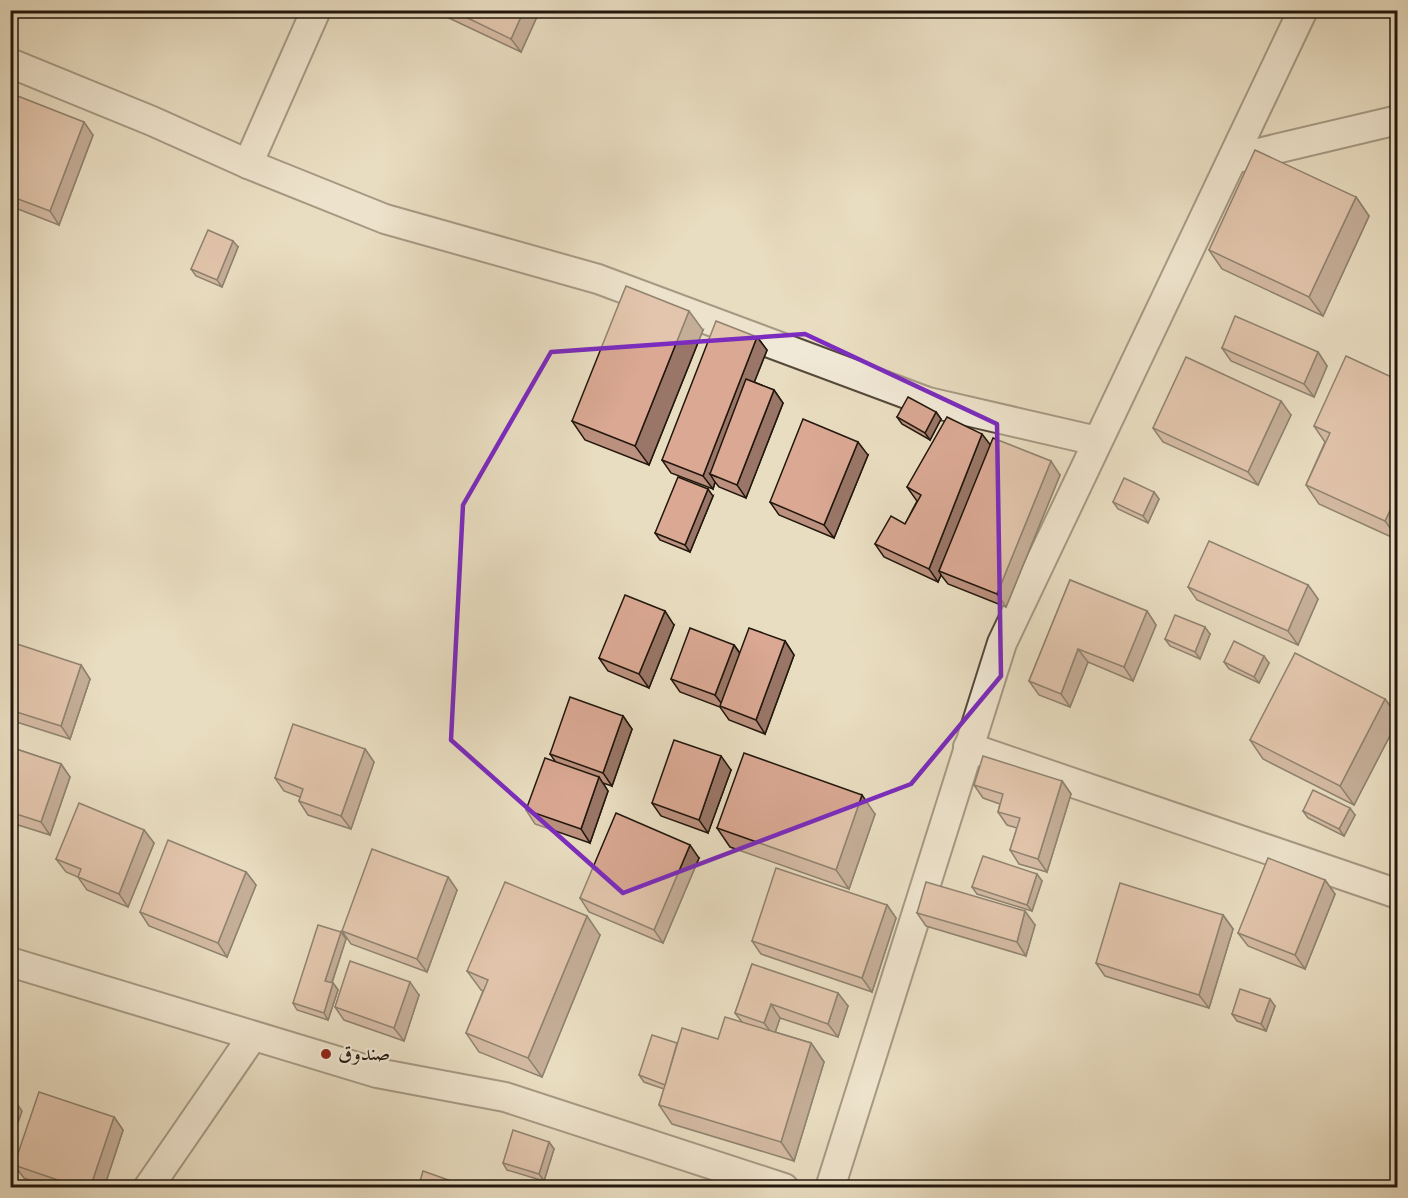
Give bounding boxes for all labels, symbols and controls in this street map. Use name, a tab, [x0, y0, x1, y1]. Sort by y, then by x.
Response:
place label: صندوق	[338, 1041, 391, 1068]
marker: صندوق	[319, 1047, 333, 1061]

